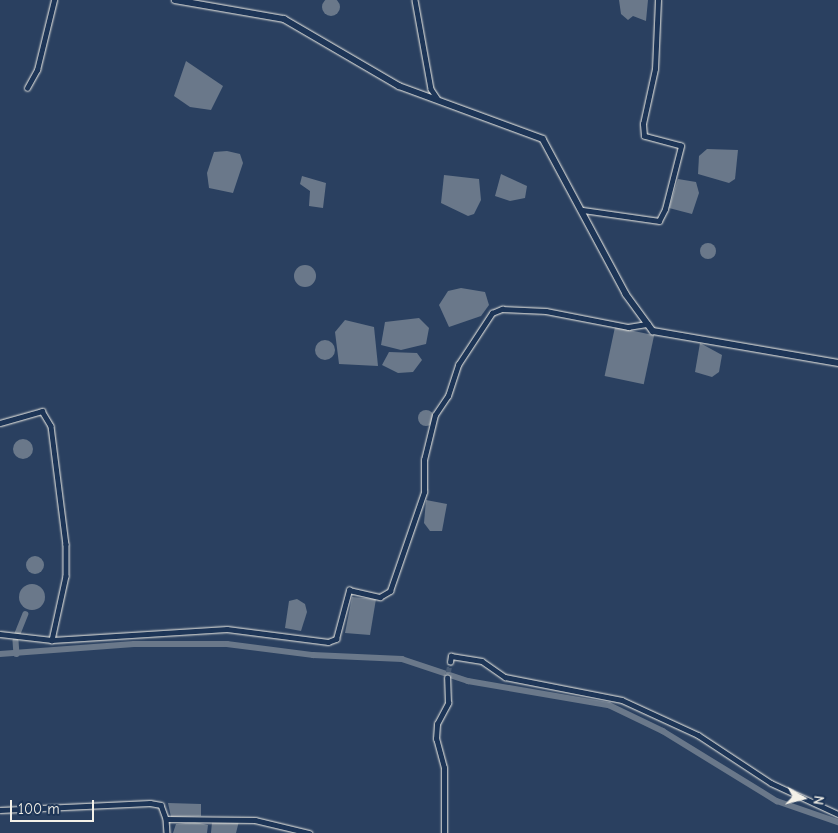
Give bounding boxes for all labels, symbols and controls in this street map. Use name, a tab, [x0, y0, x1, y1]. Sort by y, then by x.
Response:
north arrow	[778, 773, 828, 823]
scale bar	[12, 790, 96, 822]
text: N	[809, 794, 827, 806]
text: 100 m	[18, 800, 60, 818]

